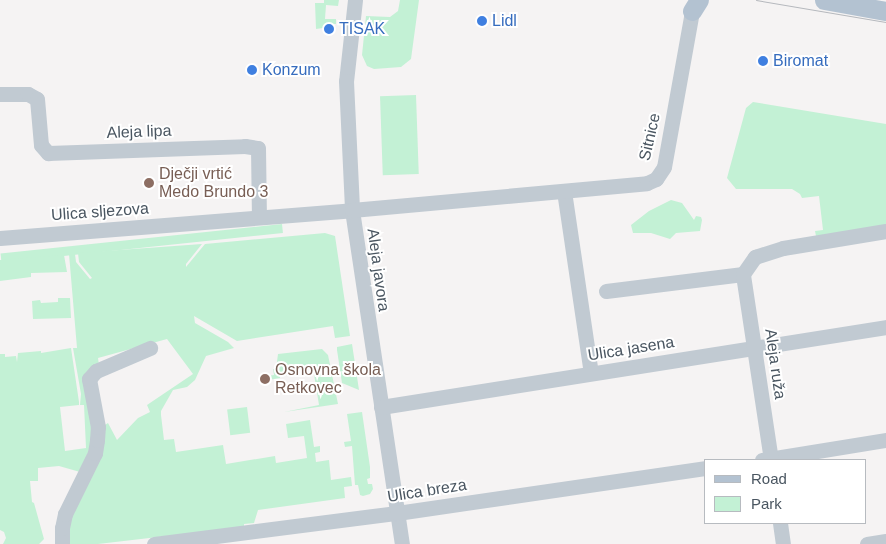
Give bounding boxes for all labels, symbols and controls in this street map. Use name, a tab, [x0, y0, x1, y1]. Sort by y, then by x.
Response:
place label: Lidl	[492, 11, 517, 31]
marker: Lidl	[476, 15, 488, 27]
place label: TISAK	[339, 19, 385, 39]
marker: TISAK	[323, 23, 335, 35]
place label: Biromat	[773, 51, 828, 71]
marker: Biromat	[757, 55, 769, 67]
place label: Konzum	[262, 60, 321, 80]
marker: Konzum	[246, 64, 258, 76]
street label: Sitnice	[635, 111, 665, 163]
street label: Aleja lipa	[106, 121, 172, 143]
place label: Dječji vrtić Medo Brundo 3	[159, 164, 268, 202]
marker: Dječji vrtić Medo Brundo 3	[143, 177, 155, 189]
street label: Ulica sljezova	[51, 199, 149, 225]
street label: Aleja javora	[363, 227, 393, 313]
street label: Aleja ruža	[761, 327, 789, 401]
street label: Ulica jasena	[586, 333, 676, 365]
place label: Osnovna škola Retkovec	[275, 360, 381, 398]
marker: Osnovna škola Retkovec	[259, 373, 271, 385]
legend	[704, 459, 866, 524]
text: Road	[751, 470, 787, 487]
street label: Ulica breza	[386, 475, 468, 507]
text: Park	[751, 495, 782, 512]

